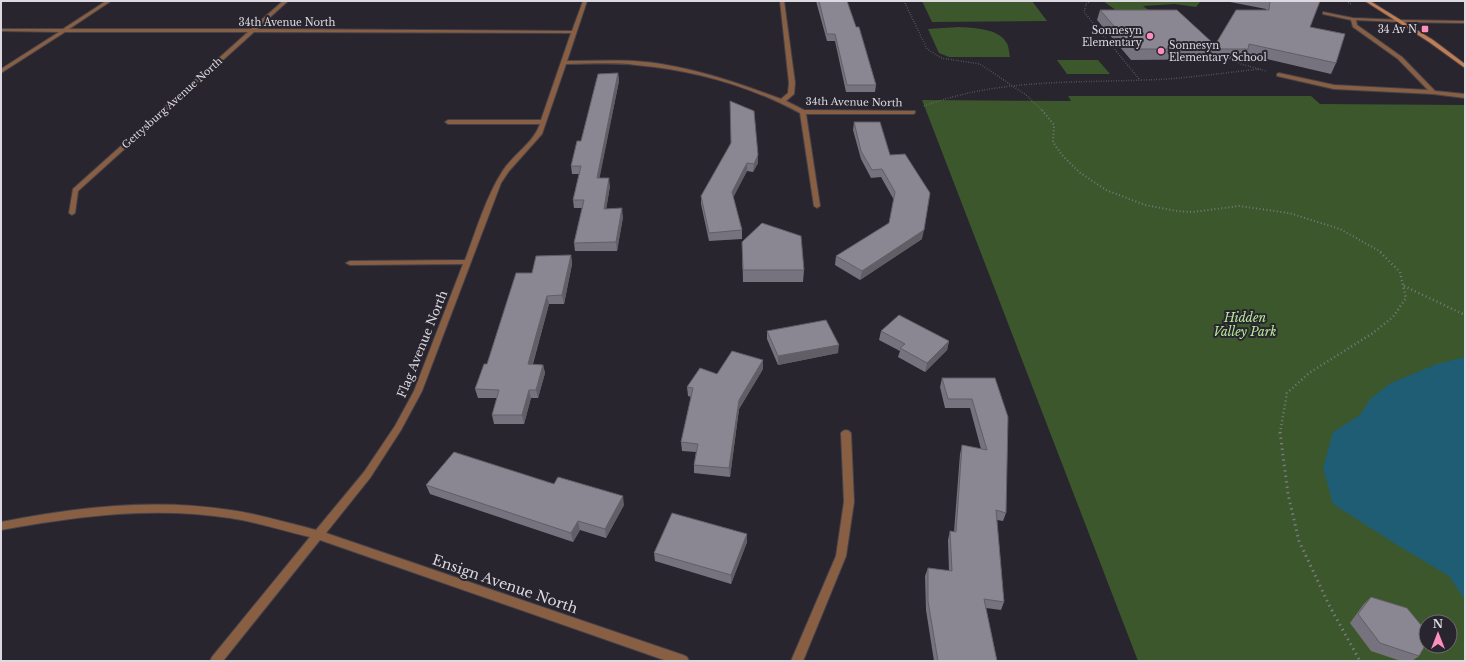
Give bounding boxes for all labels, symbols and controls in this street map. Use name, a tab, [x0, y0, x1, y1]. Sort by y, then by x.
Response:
street label: 34th Avenue North	[239, 16, 335, 29]
place label: 34 Av N	[1378, 23, 1417, 36]
place label: Sonnesyn Elementary	[1082, 24, 1143, 49]
marker: 34 Av N	[1420, 24, 1430, 34]
marker: Sonnesyn Elementary	[1145, 31, 1155, 41]
place label: Sonnesyn Elementary School	[1169, 39, 1267, 64]
marker: Sonnesyn Elementary School	[1156, 46, 1166, 56]
street label: Gettysburg Avenue North	[119, 54, 225, 152]
street label: 34th Avenue North	[806, 95, 903, 109]
street label: Flag Avenue North	[394, 288, 450, 400]
park label: Hidden Valley Park	[1214, 310, 1276, 339]
street label: Ensign Avenue North	[430, 551, 580, 617]
north arrow	[1418, 614, 1458, 654]
text: N	[1433, 617, 1444, 631]

